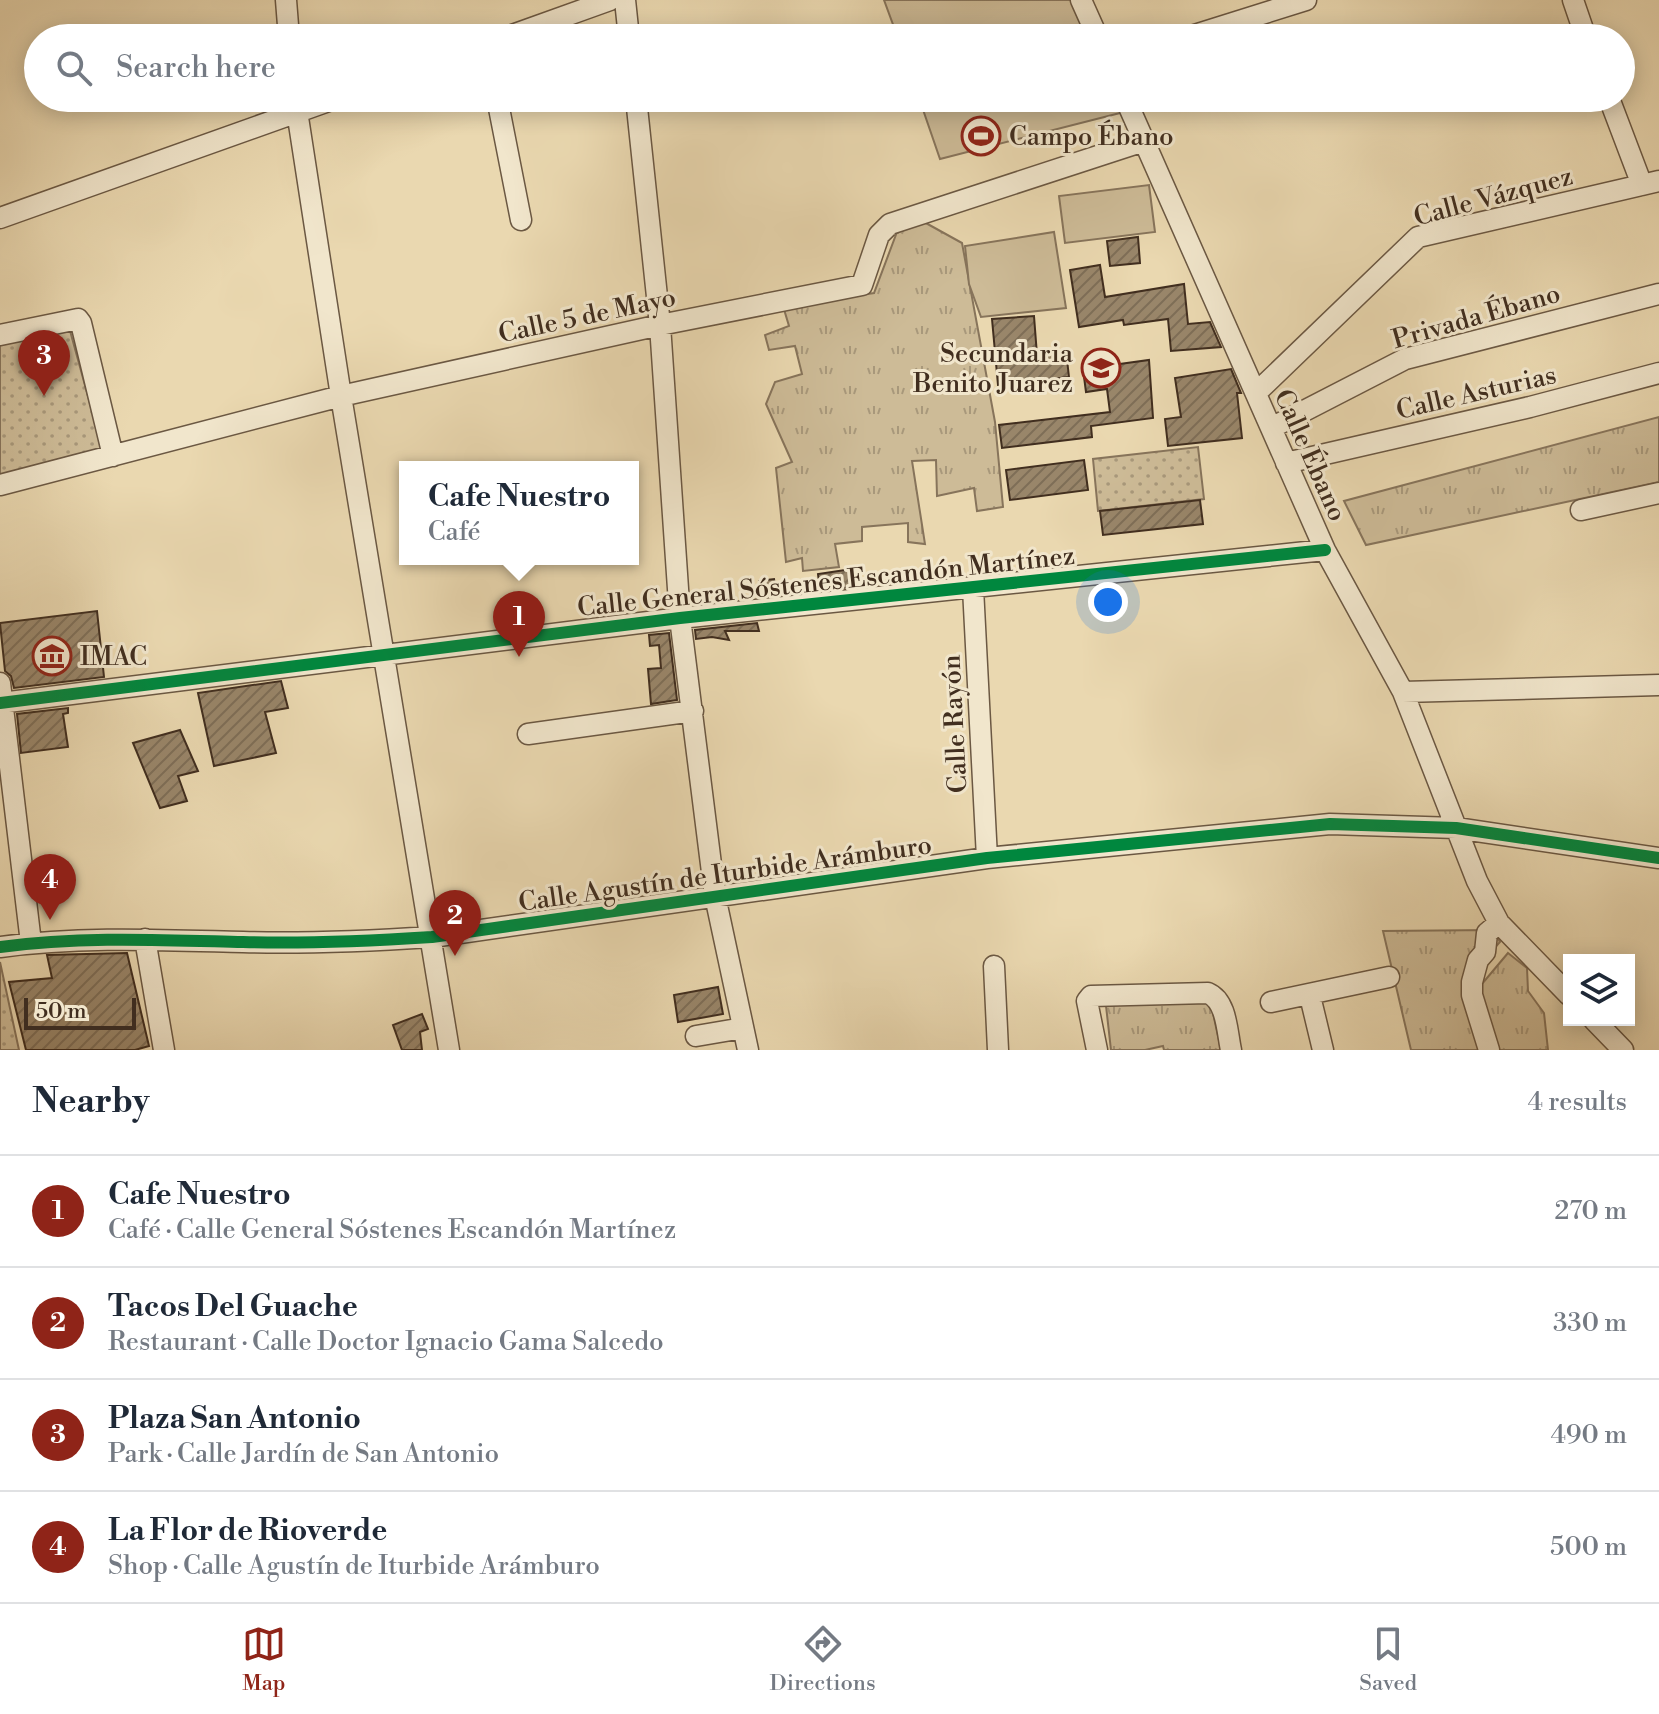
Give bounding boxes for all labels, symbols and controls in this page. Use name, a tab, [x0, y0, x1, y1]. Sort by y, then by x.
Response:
search box	[24, 24, 1635, 112]
icon: search	[52, 46, 96, 90]
text: Search here	[116, 49, 276, 87]
sports icon: Campo Ébano	[960, 115, 1002, 157]
place label: Campo Ébano	[1009, 119, 1174, 153]
street label: Calle Vázquez	[1410, 160, 1576, 234]
street label: Privada Ébano	[1388, 276, 1564, 356]
street label: Calle 5 de Mayo	[496, 282, 679, 350]
pin: 3	[18, 330, 70, 396]
place label: Secundaria Benito Juarez	[912, 338, 1074, 400]
school or university icon: Secundaria Benito Juarez	[1080, 347, 1122, 389]
street label: Calle Asturias	[1393, 359, 1559, 427]
street label: Calle Ébano	[1267, 384, 1355, 526]
popup	[399, 461, 639, 565]
text: Cafe Nuestro	[428, 478, 610, 516]
text: Café	[428, 516, 481, 548]
street label: Calle General Sóstenes Escandón Martínez	[576, 540, 1076, 624]
your location	[1088, 582, 1128, 622]
pin: 1	[493, 591, 545, 657]
museum icon: IMAC	[31, 635, 73, 677]
place label: IMAC	[80, 641, 147, 673]
street label: Calle Rayón	[935, 654, 975, 794]
street label: Calle Agustín de Iturbide Arámburo	[517, 829, 934, 919]
pin: 4	[24, 854, 76, 920]
pin: 2	[429, 890, 481, 956]
map controls	[1563, 954, 1635, 1026]
button: layers	[1563, 954, 1635, 1026]
scale bar	[24, 994, 136, 1030]
text: 50 m	[36, 998, 87, 1025]
text: Nearby	[32, 1081, 150, 1123]
text: 4 results	[1528, 1086, 1627, 1118]
text: Cafe Nuestro	[108, 1176, 291, 1214]
text: 1	[52, 1195, 64, 1227]
text: 270 m	[1554, 1195, 1627, 1227]
text: Café · Calle General Sóstenes Escandón Martínez	[108, 1214, 676, 1246]
text: Tacos Del Guache	[108, 1288, 358, 1326]
text: 2	[50, 1307, 66, 1339]
text: 330 m	[1553, 1307, 1627, 1339]
text: Restaurant · Calle Doctor Ignacio Gama Salcedo	[108, 1326, 664, 1358]
text: Plaza San Antonio	[108, 1400, 361, 1438]
text: 3	[50, 1419, 66, 1451]
text: 490 m	[1550, 1419, 1627, 1451]
text: Park · Calle Jardín de San Antonio	[108, 1438, 499, 1470]
text: La Flor de Rioverde	[108, 1512, 387, 1550]
text: 4	[49, 1531, 67, 1563]
text: 500 m	[1550, 1531, 1627, 1563]
text: Shop · Calle Agustín de Iturbide Arámburo	[108, 1550, 600, 1582]
tab: Map	[242, 1622, 286, 1697]
tab: Directions	[770, 1622, 876, 1697]
tab: Saved	[1359, 1622, 1417, 1697]

